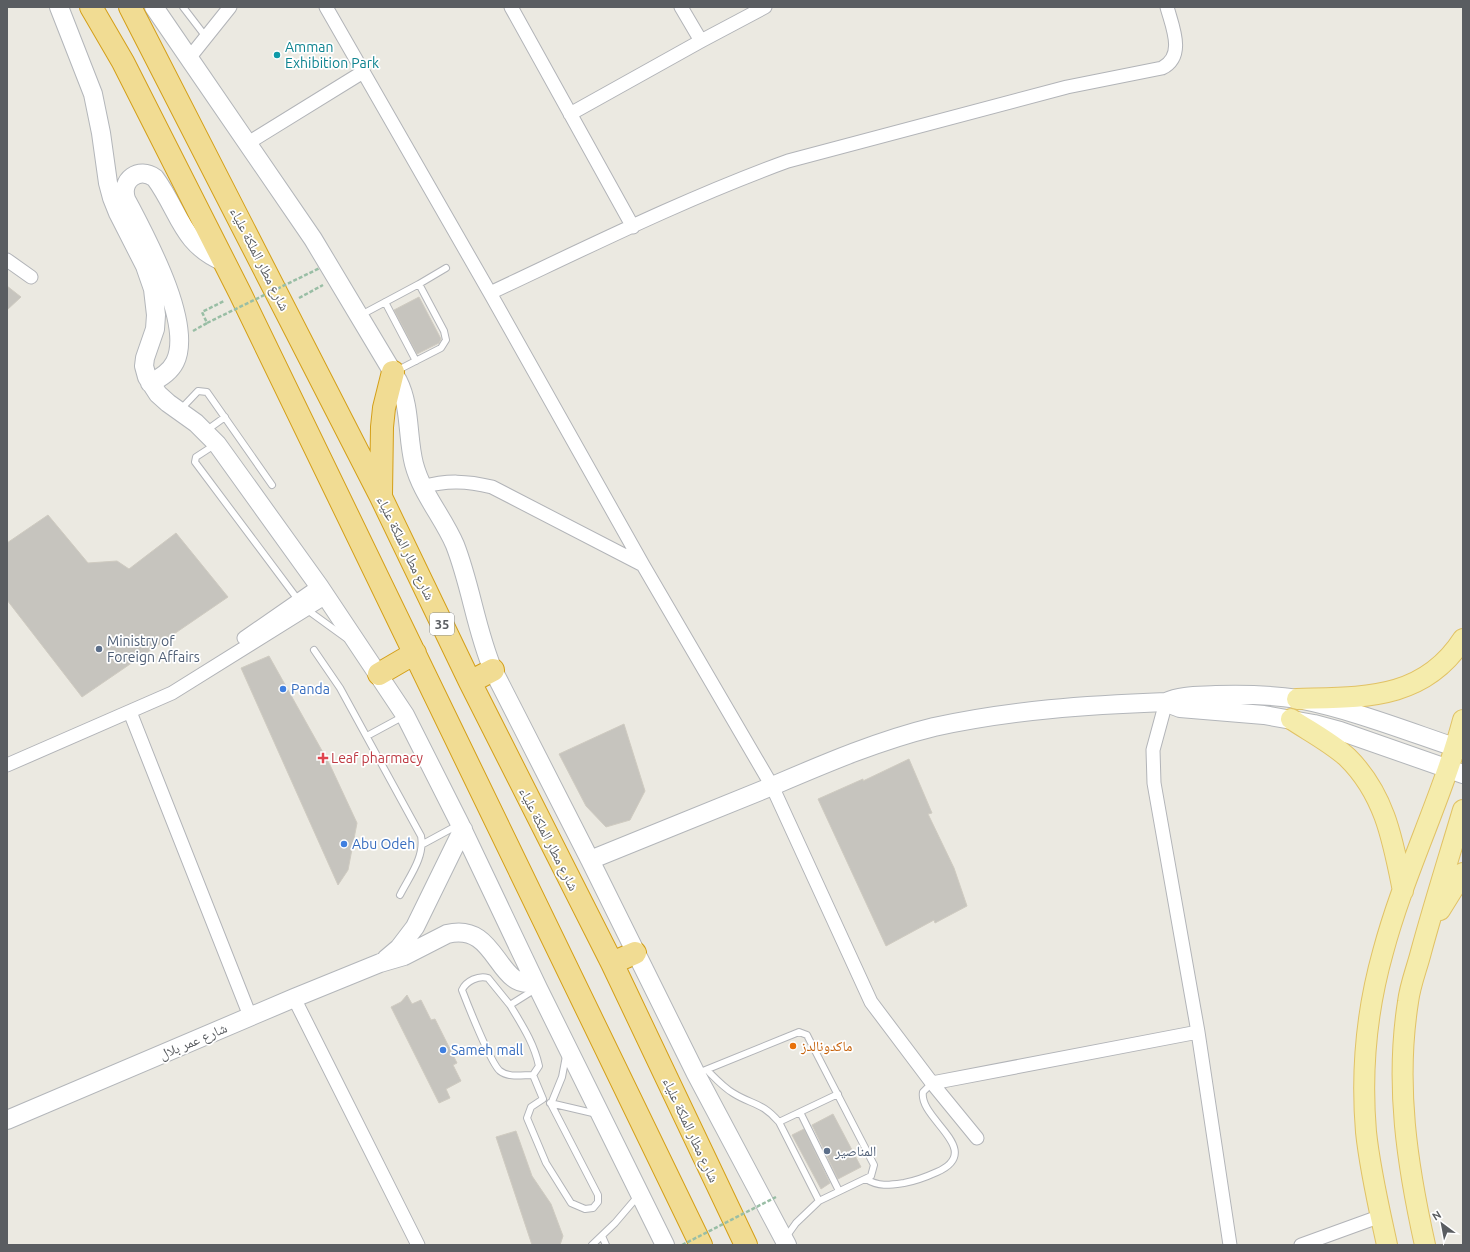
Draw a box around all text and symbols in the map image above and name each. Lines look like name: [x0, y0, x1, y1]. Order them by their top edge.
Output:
place label: Amman Exhibition Park: [285, 39, 379, 71]
marker: Amman Exhibition Park: [272, 50, 282, 60]
street label: شارع مطار الملكة علياء: [225, 205, 293, 314]
street label: شارع مطار الملكة علياء: [372, 493, 438, 604]
road number: 35: [430, 613, 454, 635]
place label: Ministry of Foreign Affairs: [107, 633, 200, 665]
marker: Ministry of Foreign Affairs: [94, 644, 104, 654]
place label: Panda: [291, 681, 330, 697]
marker: Panda: [278, 684, 288, 694]
place label: Leaf pharmacy: [331, 750, 423, 766]
marker: Leaf pharmacy: [318, 753, 328, 763]
street label: شارع مطار الملكة علياء: [514, 785, 582, 894]
place label: Abu Odeh: [352, 836, 415, 852]
marker: Abu Odeh: [339, 839, 349, 849]
street label: شارع عمر بلال: [157, 1020, 230, 1064]
place label: ماكدونالدز: [800, 1038, 852, 1055]
marker: ماكدونالدز: [788, 1041, 798, 1051]
place label: Sameh mall: [451, 1042, 524, 1058]
marker: Sameh mall: [438, 1045, 448, 1055]
street label: شارع مطار الملكة علياء: [658, 1075, 722, 1186]
place label: المناصير: [834, 1143, 876, 1160]
marker: المناصير: [822, 1146, 832, 1156]
north arrow: [1422, 1204, 1462, 1244]
text: N: [1430, 1208, 1443, 1223]

